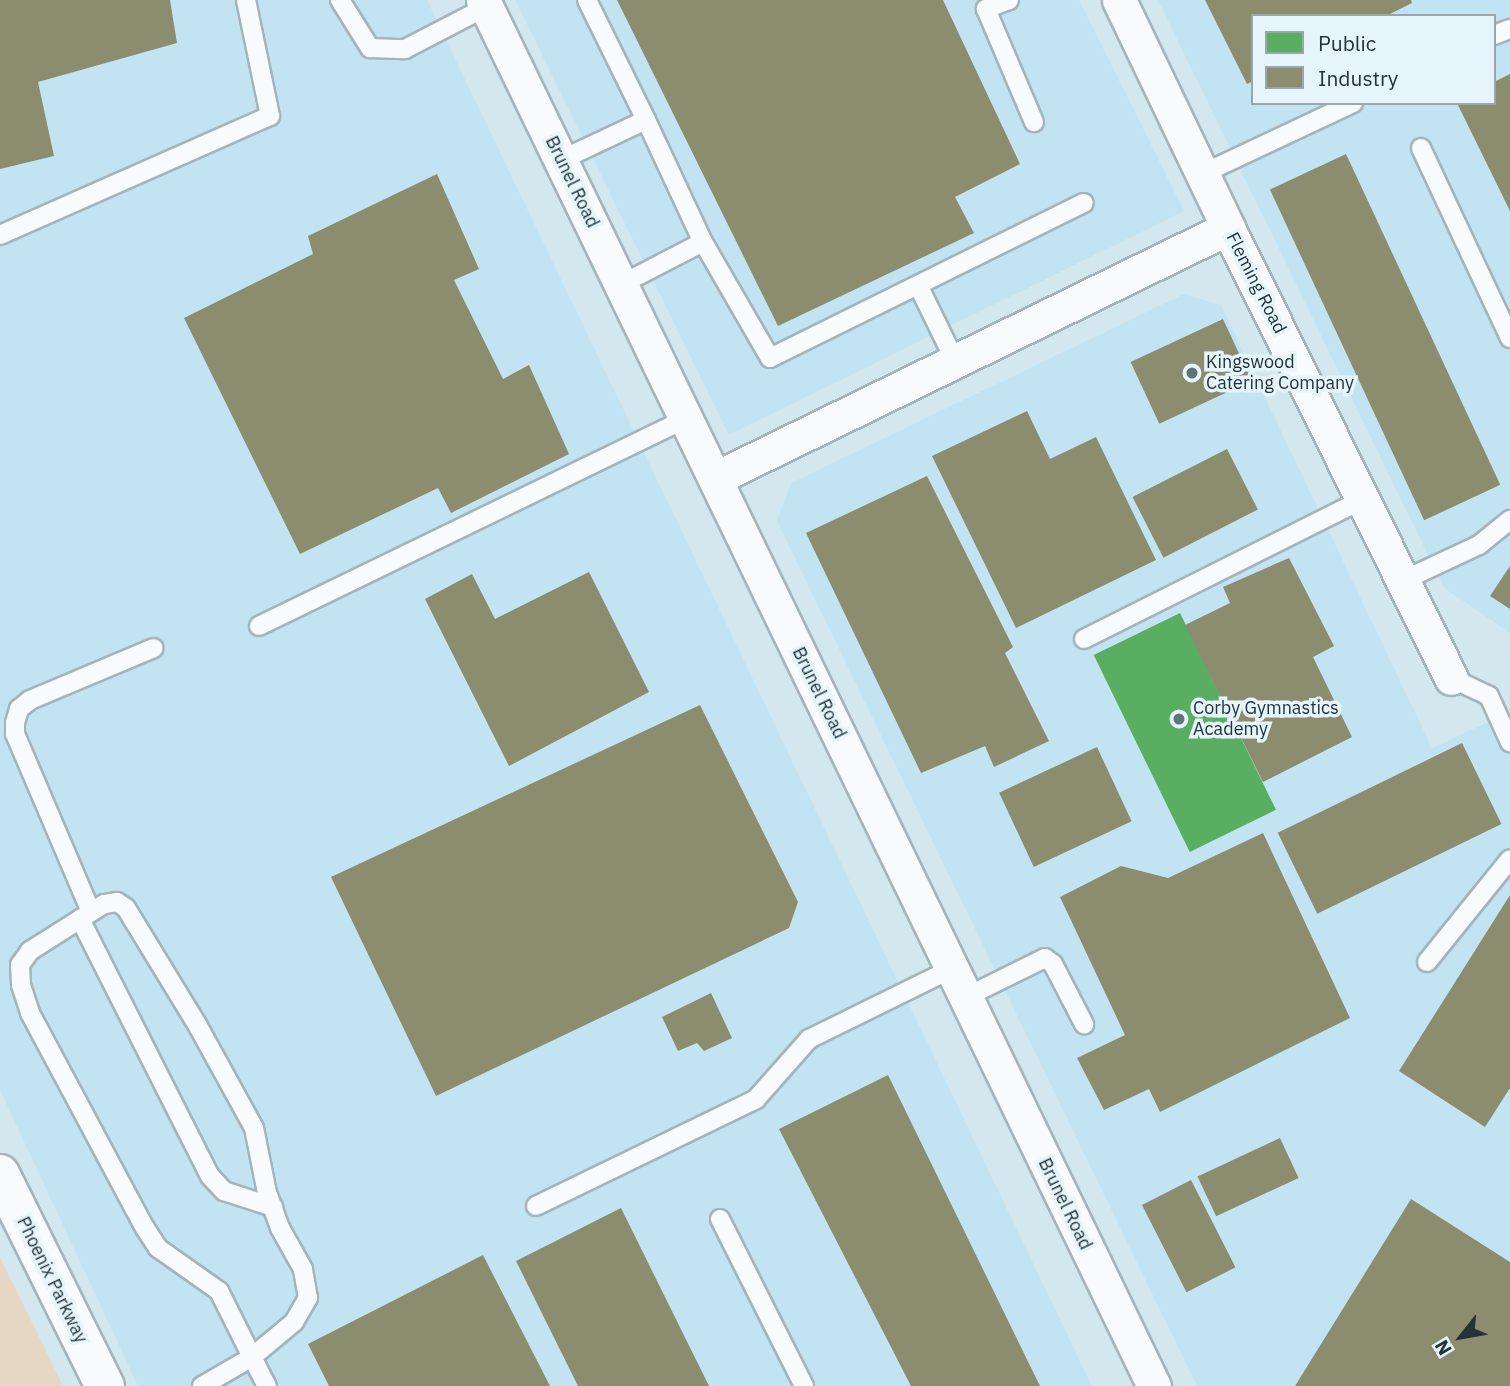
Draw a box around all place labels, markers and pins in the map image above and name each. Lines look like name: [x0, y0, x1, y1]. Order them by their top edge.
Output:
place label: Kingswood Catering Company: [1206, 352, 1354, 394]
marker: Kingswood Catering Company: [1184, 365, 1200, 381]
place label: Corby Gymnastics Academy: [1193, 698, 1339, 740]
marker: Corby Gymnastics Academy: [1171, 711, 1187, 727]

